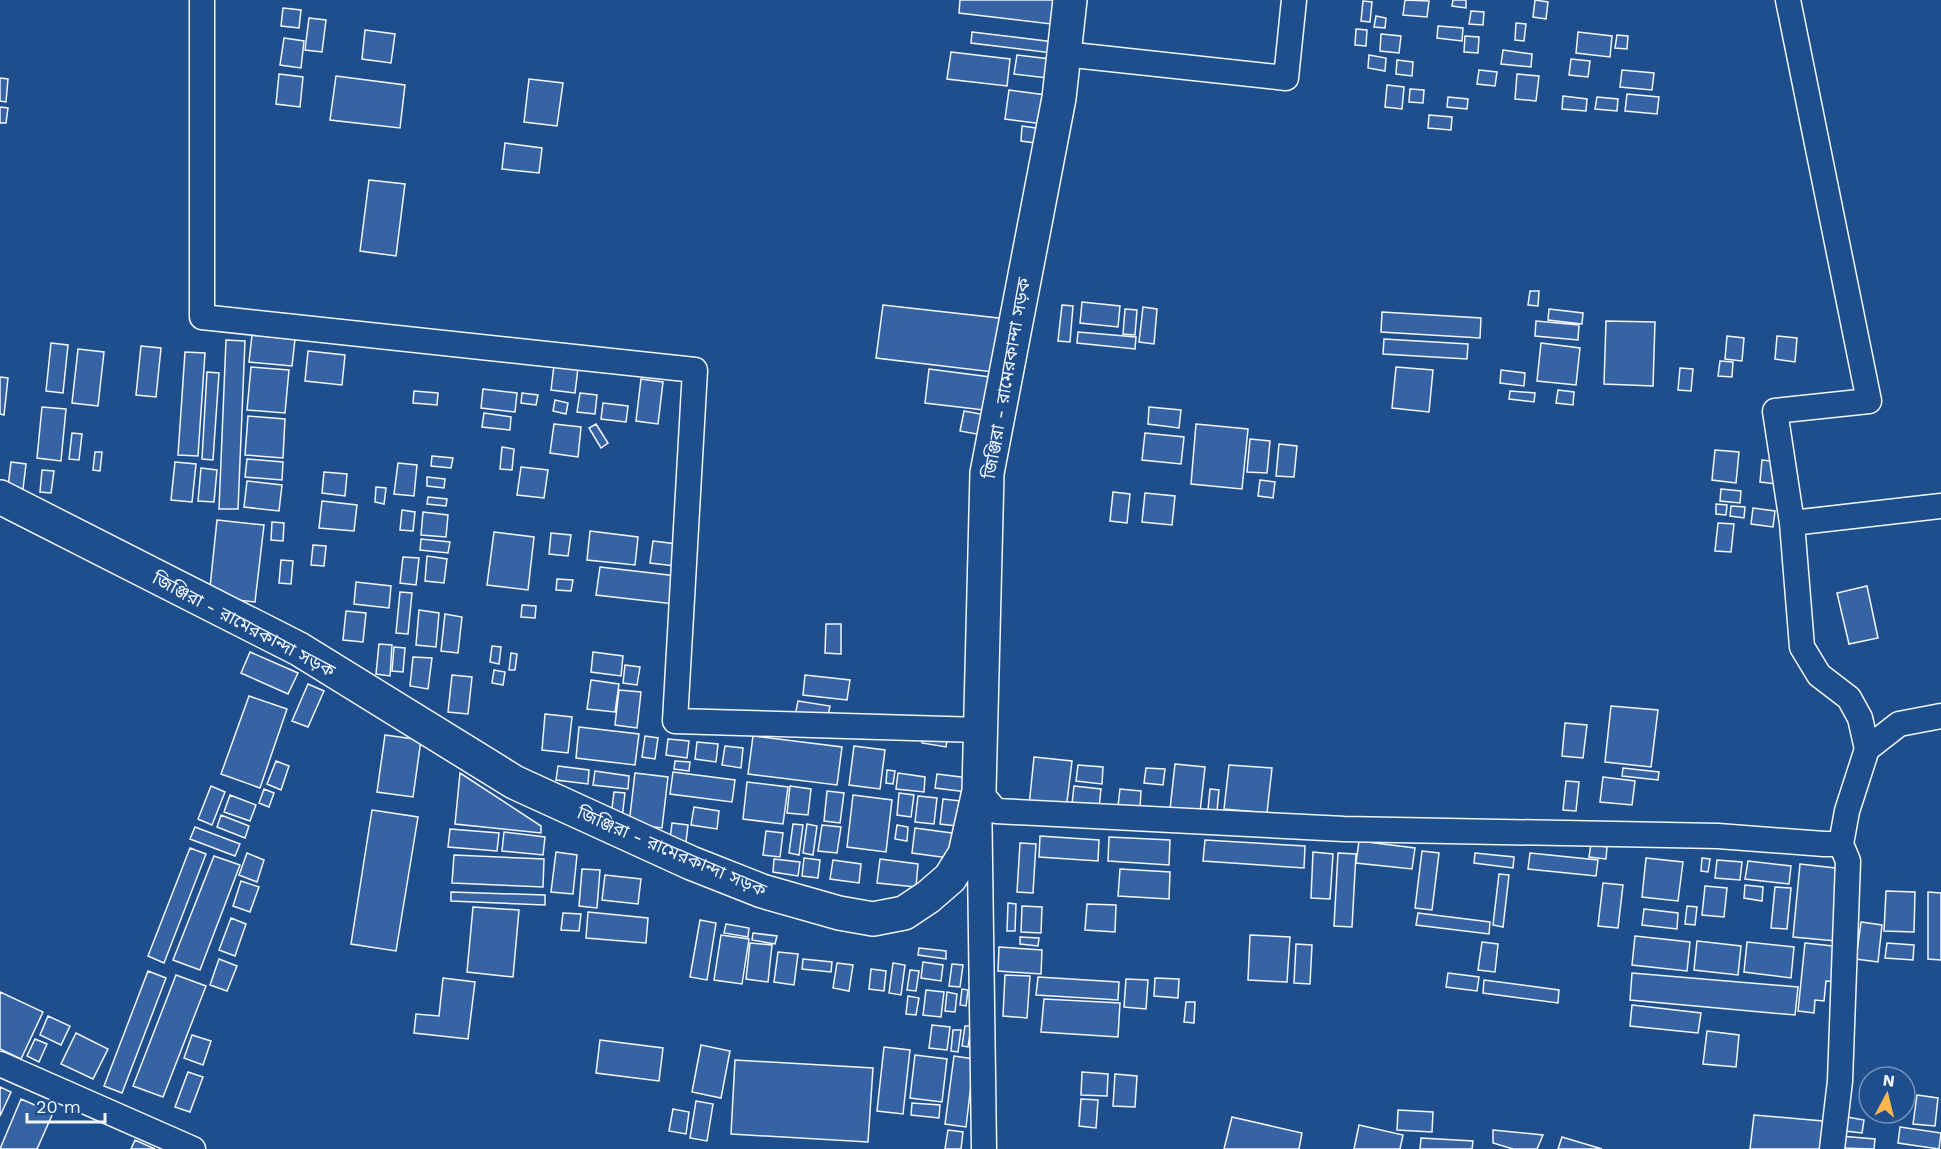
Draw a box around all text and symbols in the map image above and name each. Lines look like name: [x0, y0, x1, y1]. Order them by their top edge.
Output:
street label: জিঞ্জিরা - রামেরকান্দা সড়ক: [978, 275, 1034, 481]
street label: জিঞ্জিরা - রামেরকান্দা সড়ক: [148, 566, 339, 681]
street label: জিঞ্জিরা - রামেরকান্দা সড়ক: [573, 801, 770, 901]
north arrow: [1857, 1065, 1917, 1125]
text: N: [1882, 1070, 1896, 1091]
scale bar: [27, 1086, 105, 1124]
text: 20 m: [36, 1096, 81, 1117]

